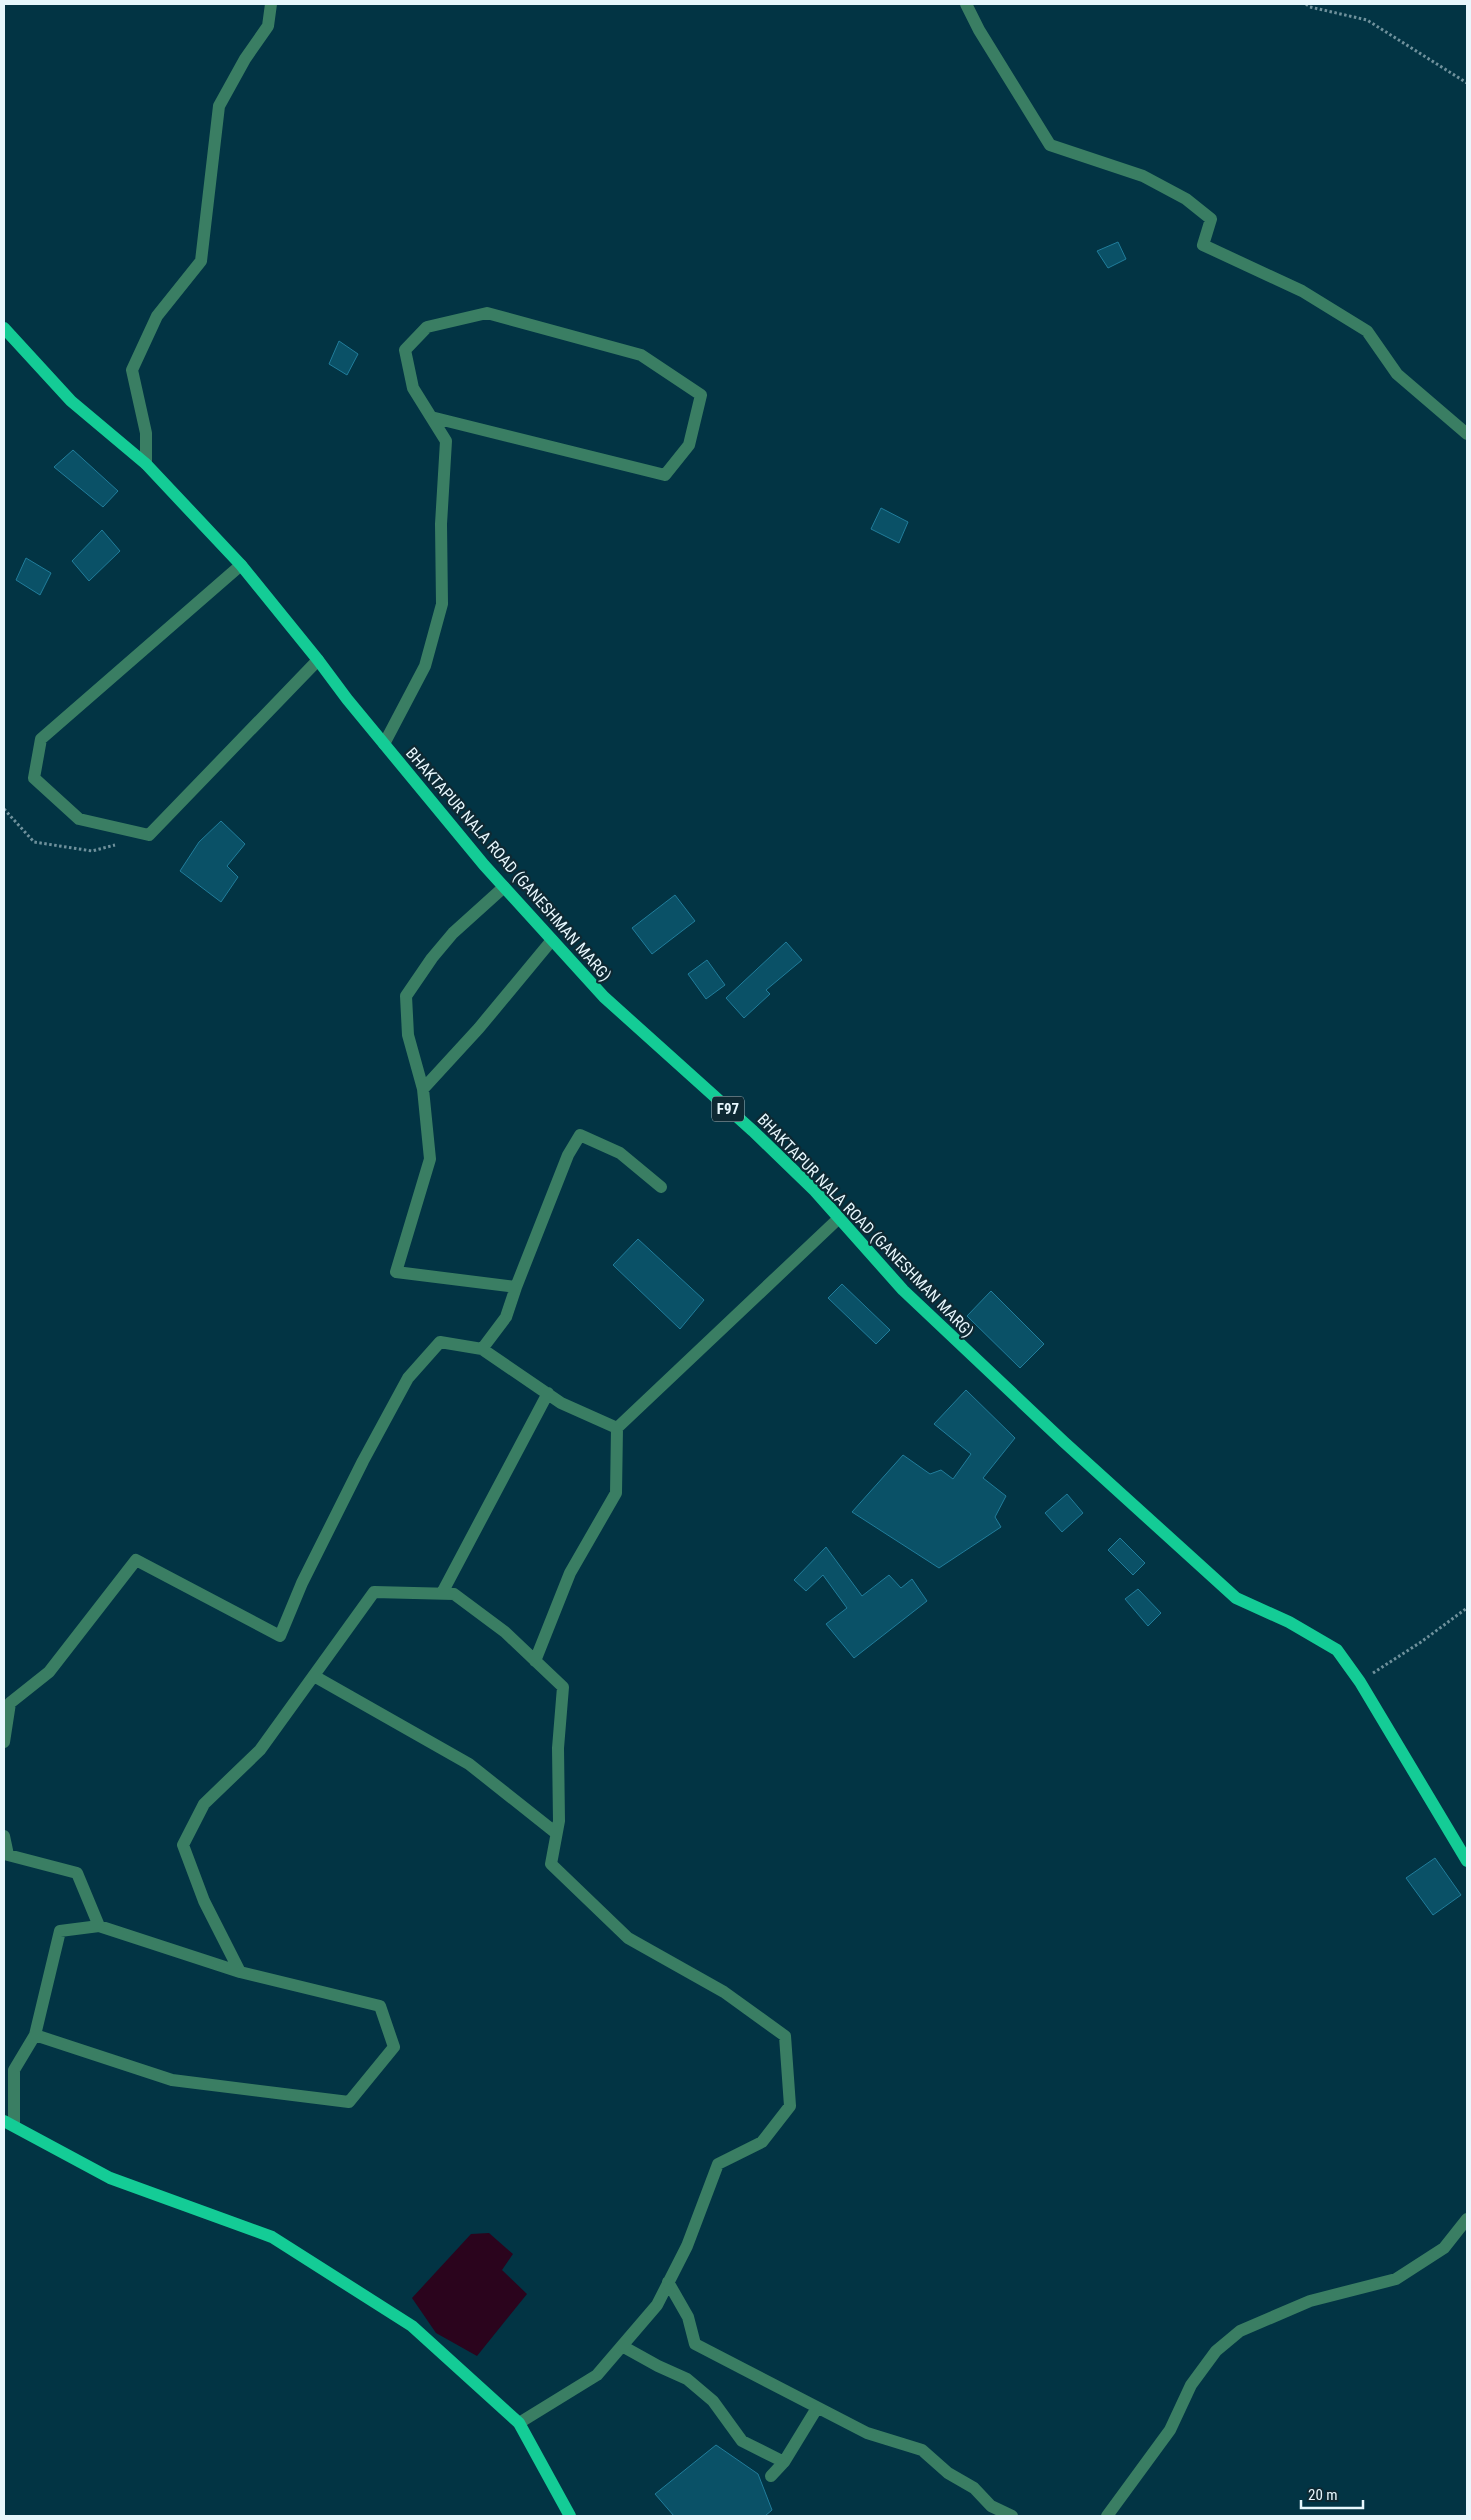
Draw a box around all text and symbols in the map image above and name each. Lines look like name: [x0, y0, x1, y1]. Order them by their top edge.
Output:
street label: BHAKTAPUR NALA ROAD (GANESHMAN MARG): [402, 744, 615, 985]
road number: F97: [712, 1096, 744, 1122]
street label: BHAKTAPUR NALA ROAD (GANESHMAN MARG): [754, 1110, 978, 1341]
scale bar: [1301, 2478, 1364, 2510]
text: 20 m: [1308, 2486, 1338, 2504]

